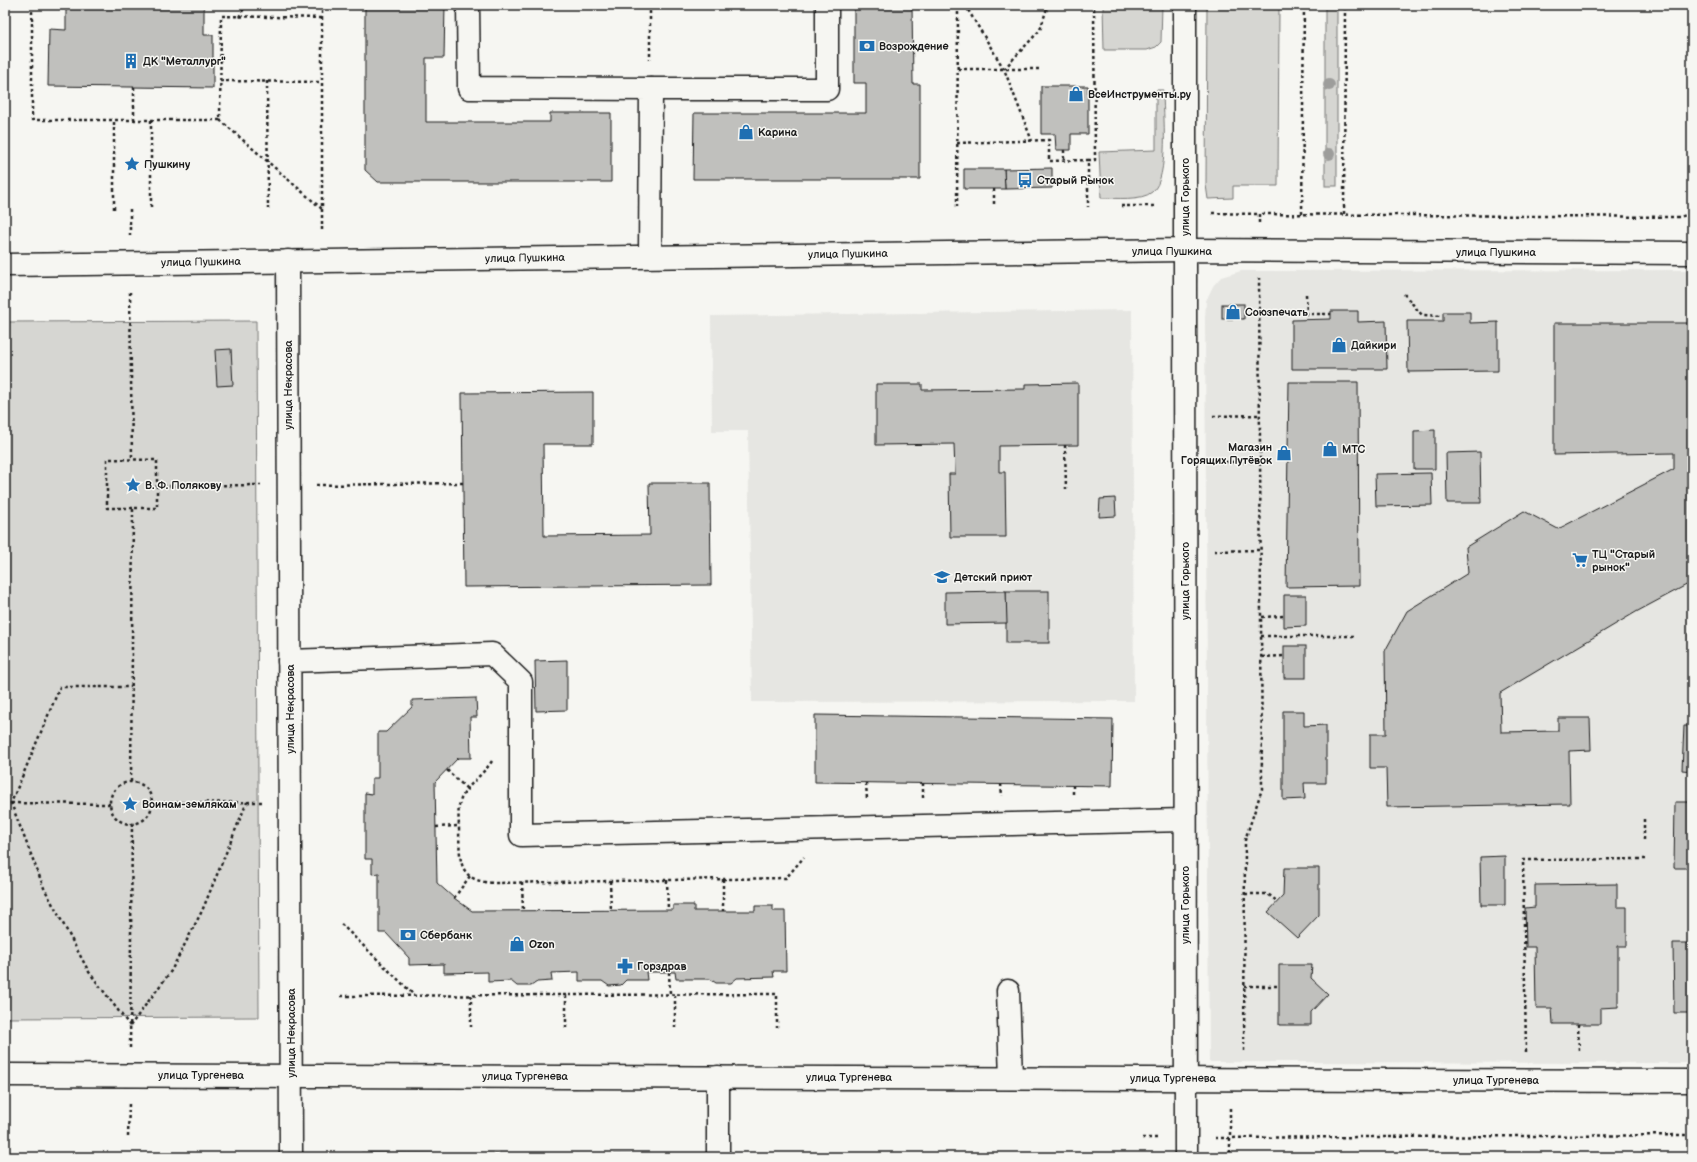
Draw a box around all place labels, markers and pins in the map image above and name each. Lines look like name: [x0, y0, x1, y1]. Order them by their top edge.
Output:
bank icon: Возрождение: [858, 37, 876, 55]
place label: Возрождение: [879, 40, 949, 53]
building icon: ДК "Металлург": [122, 52, 140, 70]
place label: ДК "Металлург": [143, 55, 226, 68]
shop icon: ВсеИнструменты.ру: [1067, 85, 1085, 103]
place label: ВсеИнструменты.ру: [1088, 88, 1192, 101]
shop icon: Карина: [737, 123, 755, 141]
place label: Карина: [758, 126, 798, 139]
place icon: Пушкину: [123, 155, 141, 173]
place label: Пушкину: [144, 158, 191, 171]
bus stop icon: Старый Рынок: [1016, 171, 1034, 189]
place label: Старый Рынок: [1037, 174, 1114, 187]
shop icon: Союзпечать: [1224, 303, 1242, 321]
place label: Союзпечать: [1245, 306, 1308, 319]
shop icon: Дайкири: [1330, 336, 1348, 354]
place label: Дайкири: [1351, 339, 1396, 352]
shop icon: МТС: [1321, 440, 1339, 458]
place label: Магазин Горящих Путёвок: [1181, 441, 1272, 467]
place label: МТС: [1342, 443, 1365, 456]
shop icon: Магазин Горящих Путёвок: [1275, 444, 1293, 462]
place icon: В. Ф. Полякову: [124, 476, 142, 494]
place label: В. Ф. Полякову: [145, 479, 222, 492]
place label: ТЦ "Старый рынок": [1592, 548, 1655, 574]
supermarket icon: ТЦ "Старый рынок": [1571, 551, 1589, 569]
school or university icon: Детский приют: [933, 568, 951, 586]
place label: Детский приют: [954, 571, 1033, 584]
place icon: Воинам-землякам: [121, 795, 139, 813]
place label: Воинам-землякам: [142, 798, 237, 811]
bank icon: Сбербанк: [399, 926, 417, 944]
place label: Сбербанк: [420, 929, 472, 942]
shop icon: Ozon: [508, 935, 526, 953]
place label: Ozon: [529, 938, 555, 951]
pharmacy icon: Горздрав: [616, 957, 634, 975]
place label: Горздрав: [637, 960, 686, 973]

